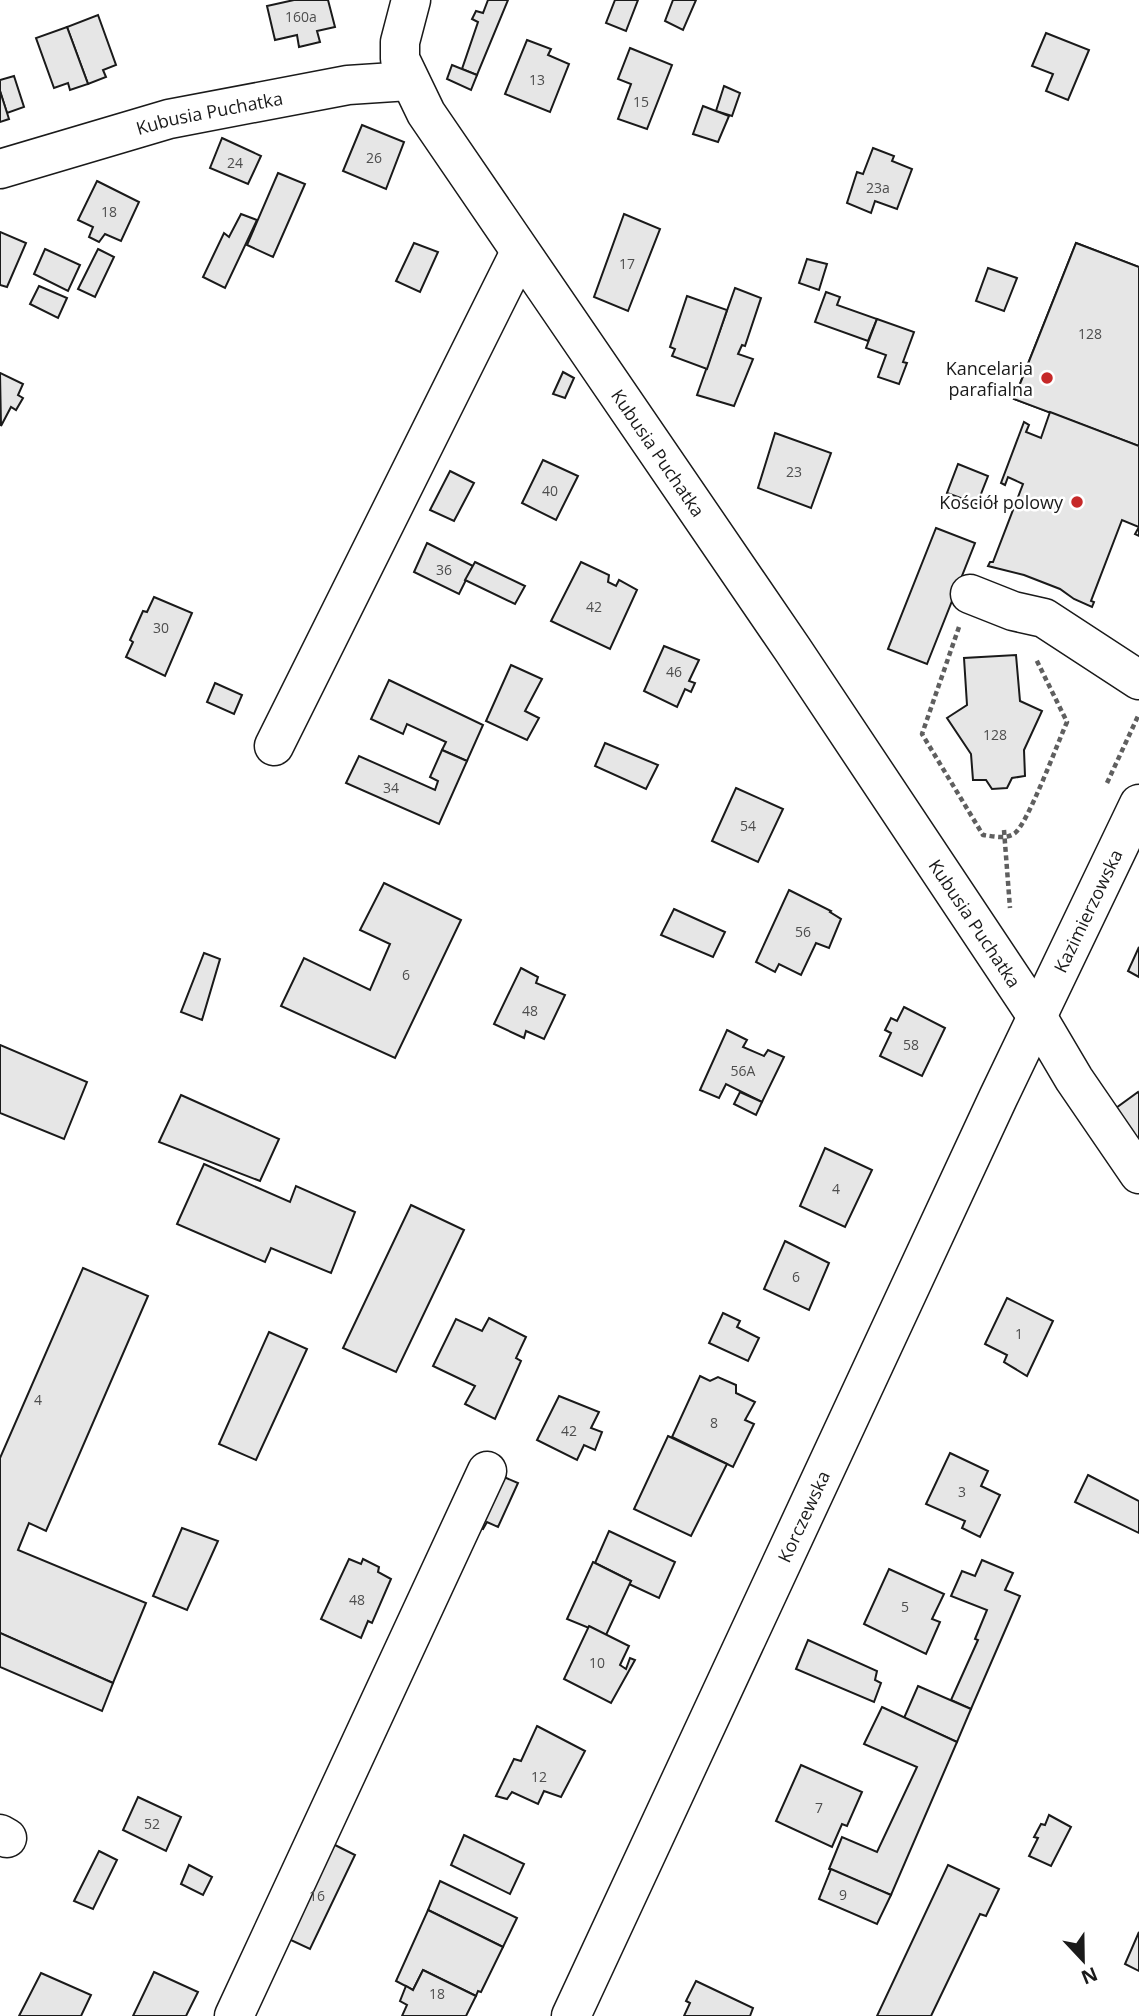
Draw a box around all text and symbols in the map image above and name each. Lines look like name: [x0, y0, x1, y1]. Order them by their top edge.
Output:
house number: 160a: [285, 7, 317, 26]
house number: 13: [529, 70, 545, 89]
street label: Kubusia Puchatka: [133, 86, 285, 140]
house number: 15: [633, 92, 649, 111]
house number: 26: [366, 148, 382, 167]
house number: 24: [227, 153, 243, 172]
house number: 23a: [866, 178, 890, 197]
house number: 18: [101, 202, 117, 221]
house number: 17: [619, 254, 635, 273]
house number: 128: [1078, 324, 1102, 343]
place label: Kancelaria parafialna: [946, 356, 1033, 401]
marker: Kancelaria parafialna: [1039, 370, 1055, 386]
street label: Kubusia Puchatka: [606, 384, 710, 521]
house number: 23: [786, 462, 802, 481]
house number: 40: [542, 481, 558, 500]
place label: Kościół polowy: [939, 490, 1064, 514]
marker: Kościół polowy: [1069, 494, 1085, 510]
house number: 36: [436, 560, 452, 579]
house number: 42: [586, 597, 602, 616]
house number: 30: [153, 618, 169, 637]
house number: 46: [666, 662, 682, 681]
house number: 128: [983, 725, 1007, 744]
house number: 34: [383, 778, 399, 797]
house number: 54: [740, 816, 756, 835]
street label: Kazimierzowska: [1048, 845, 1128, 976]
street label: Kubusia Puchatka: [923, 854, 1026, 992]
house number: 56: [795, 922, 811, 941]
house number: 6: [402, 965, 410, 984]
house number: 48: [522, 1001, 538, 1020]
house number: 58: [903, 1035, 919, 1054]
house number: 56A: [731, 1061, 756, 1080]
house number: 4: [832, 1179, 840, 1198]
house number: 6: [792, 1267, 800, 1286]
house number: 1: [1015, 1324, 1023, 1343]
house number: 4: [34, 1390, 42, 1409]
house number: 8: [710, 1413, 718, 1432]
house number: 42: [561, 1421, 577, 1440]
street label: Korczewska: [772, 1467, 835, 1566]
house number: 3: [958, 1482, 966, 1501]
house number: 48: [349, 1590, 365, 1609]
house number: 5: [901, 1597, 909, 1616]
house number: 10: [589, 1653, 605, 1672]
house number: 12: [531, 1767, 547, 1786]
house number: 7: [815, 1798, 823, 1817]
house number: 52: [144, 1814, 160, 1833]
house number: 9: [839, 1885, 847, 1904]
house number: 16: [309, 1886, 325, 1905]
north arrow: [1048, 1925, 1118, 1995]
text: N: [1077, 1961, 1101, 1991]
house number: 18: [429, 1984, 445, 2003]

